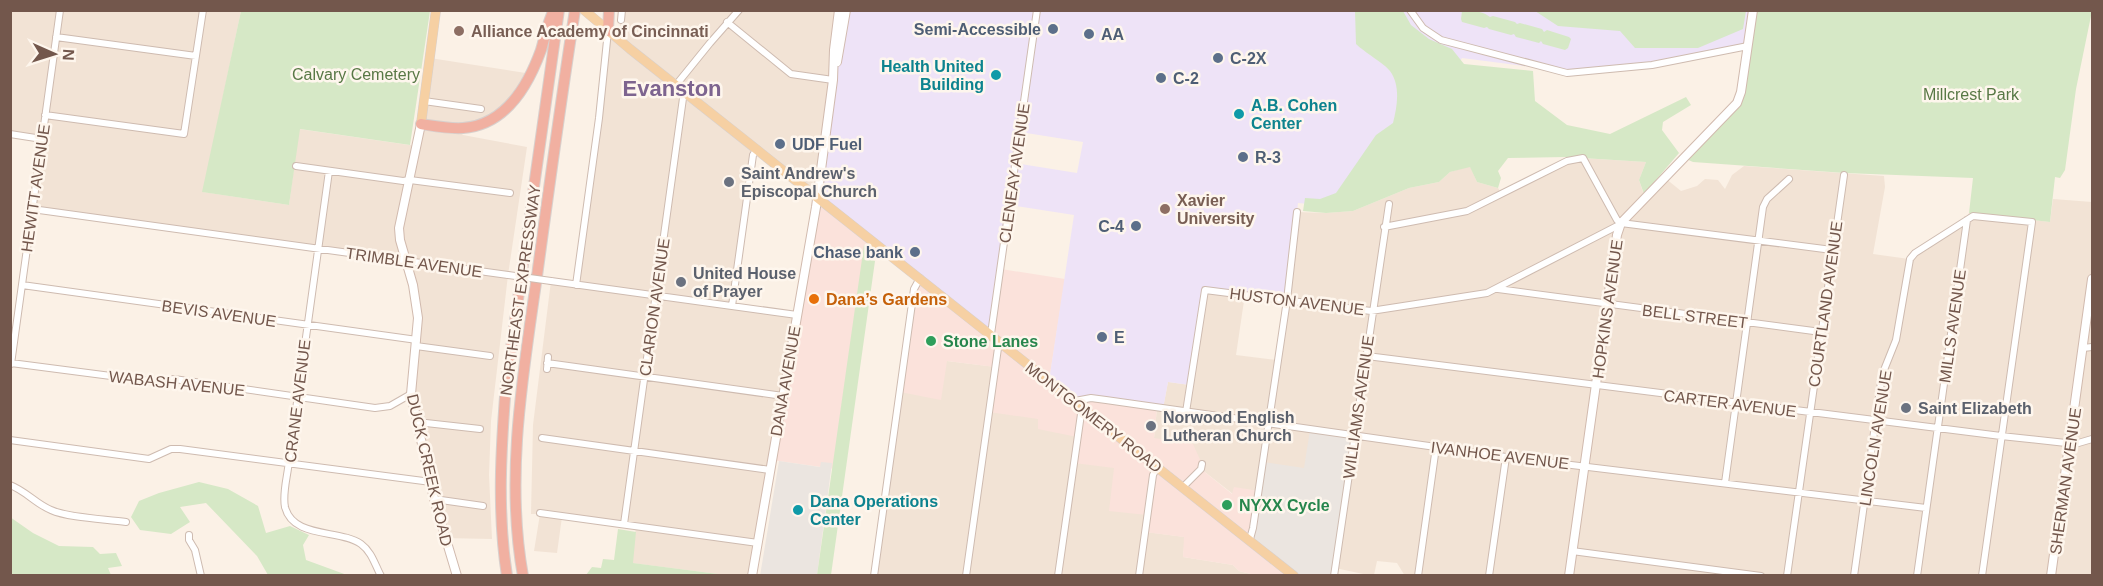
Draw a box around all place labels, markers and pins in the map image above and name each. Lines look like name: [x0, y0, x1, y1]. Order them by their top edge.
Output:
place label: Semi-Accessible: [914, 21, 1041, 38]
marker: Semi-Accessible: [1046, 22, 1060, 36]
place label: Alliance Academy of Cincinnati: [471, 23, 709, 40]
marker: Alliance Academy of Cincinnati: [452, 24, 466, 38]
place label: AA: [1101, 26, 1125, 43]
marker: AA: [1082, 27, 1096, 41]
place label: C-2X: [1230, 50, 1267, 67]
marker: C-2X: [1211, 51, 1225, 65]
place label: Health United Building: [881, 58, 984, 93]
marker: Health United Building: [989, 68, 1003, 82]
place label: C-2: [1173, 70, 1199, 87]
marker: C-2: [1154, 71, 1168, 85]
place label: A.B. Cohen Center: [1251, 97, 1337, 132]
marker: A.B. Cohen Center: [1232, 107, 1246, 121]
place label: UDF Fuel: [792, 136, 862, 153]
marker: UDF Fuel: [773, 137, 787, 151]
place label: R-3: [1255, 149, 1281, 166]
marker: R-3: [1236, 150, 1250, 164]
place label: Saint Andrew's Episcopal Church: [741, 165, 877, 200]
marker: Saint Andrew's Episcopal Church: [722, 175, 736, 189]
place label: Xavier University: [1177, 192, 1254, 227]
marker: Xavier University: [1158, 202, 1172, 216]
place label: C-4: [1098, 218, 1124, 235]
marker: C-4: [1129, 219, 1143, 233]
place label: Chase bank: [813, 244, 903, 261]
marker: Chase bank: [908, 245, 922, 259]
place label: United House of Prayer: [693, 265, 796, 300]
marker: United House of Prayer: [674, 275, 688, 289]
place label: Dana’s Gardens: [826, 291, 947, 308]
marker: Dana’s Gardens: [807, 292, 821, 306]
place label: E: [1114, 329, 1125, 346]
marker: E: [1095, 330, 1109, 344]
place label: Stone Lanes: [943, 333, 1038, 350]
marker: Stone Lanes: [924, 334, 938, 348]
place label: Saint Elizabeth: [1918, 400, 2032, 417]
marker: Saint Elizabeth: [1899, 401, 1913, 415]
place label: Norwood English Lutheran Church: [1163, 409, 1295, 444]
marker: Norwood English Lutheran Church: [1144, 419, 1158, 433]
place label: Dana Operations Center: [810, 493, 938, 528]
place label: NYXX Cycle: [1239, 497, 1330, 514]
marker: NYXX Cycle: [1220, 498, 1234, 512]
marker: Dana Operations Center: [791, 503, 805, 517]

